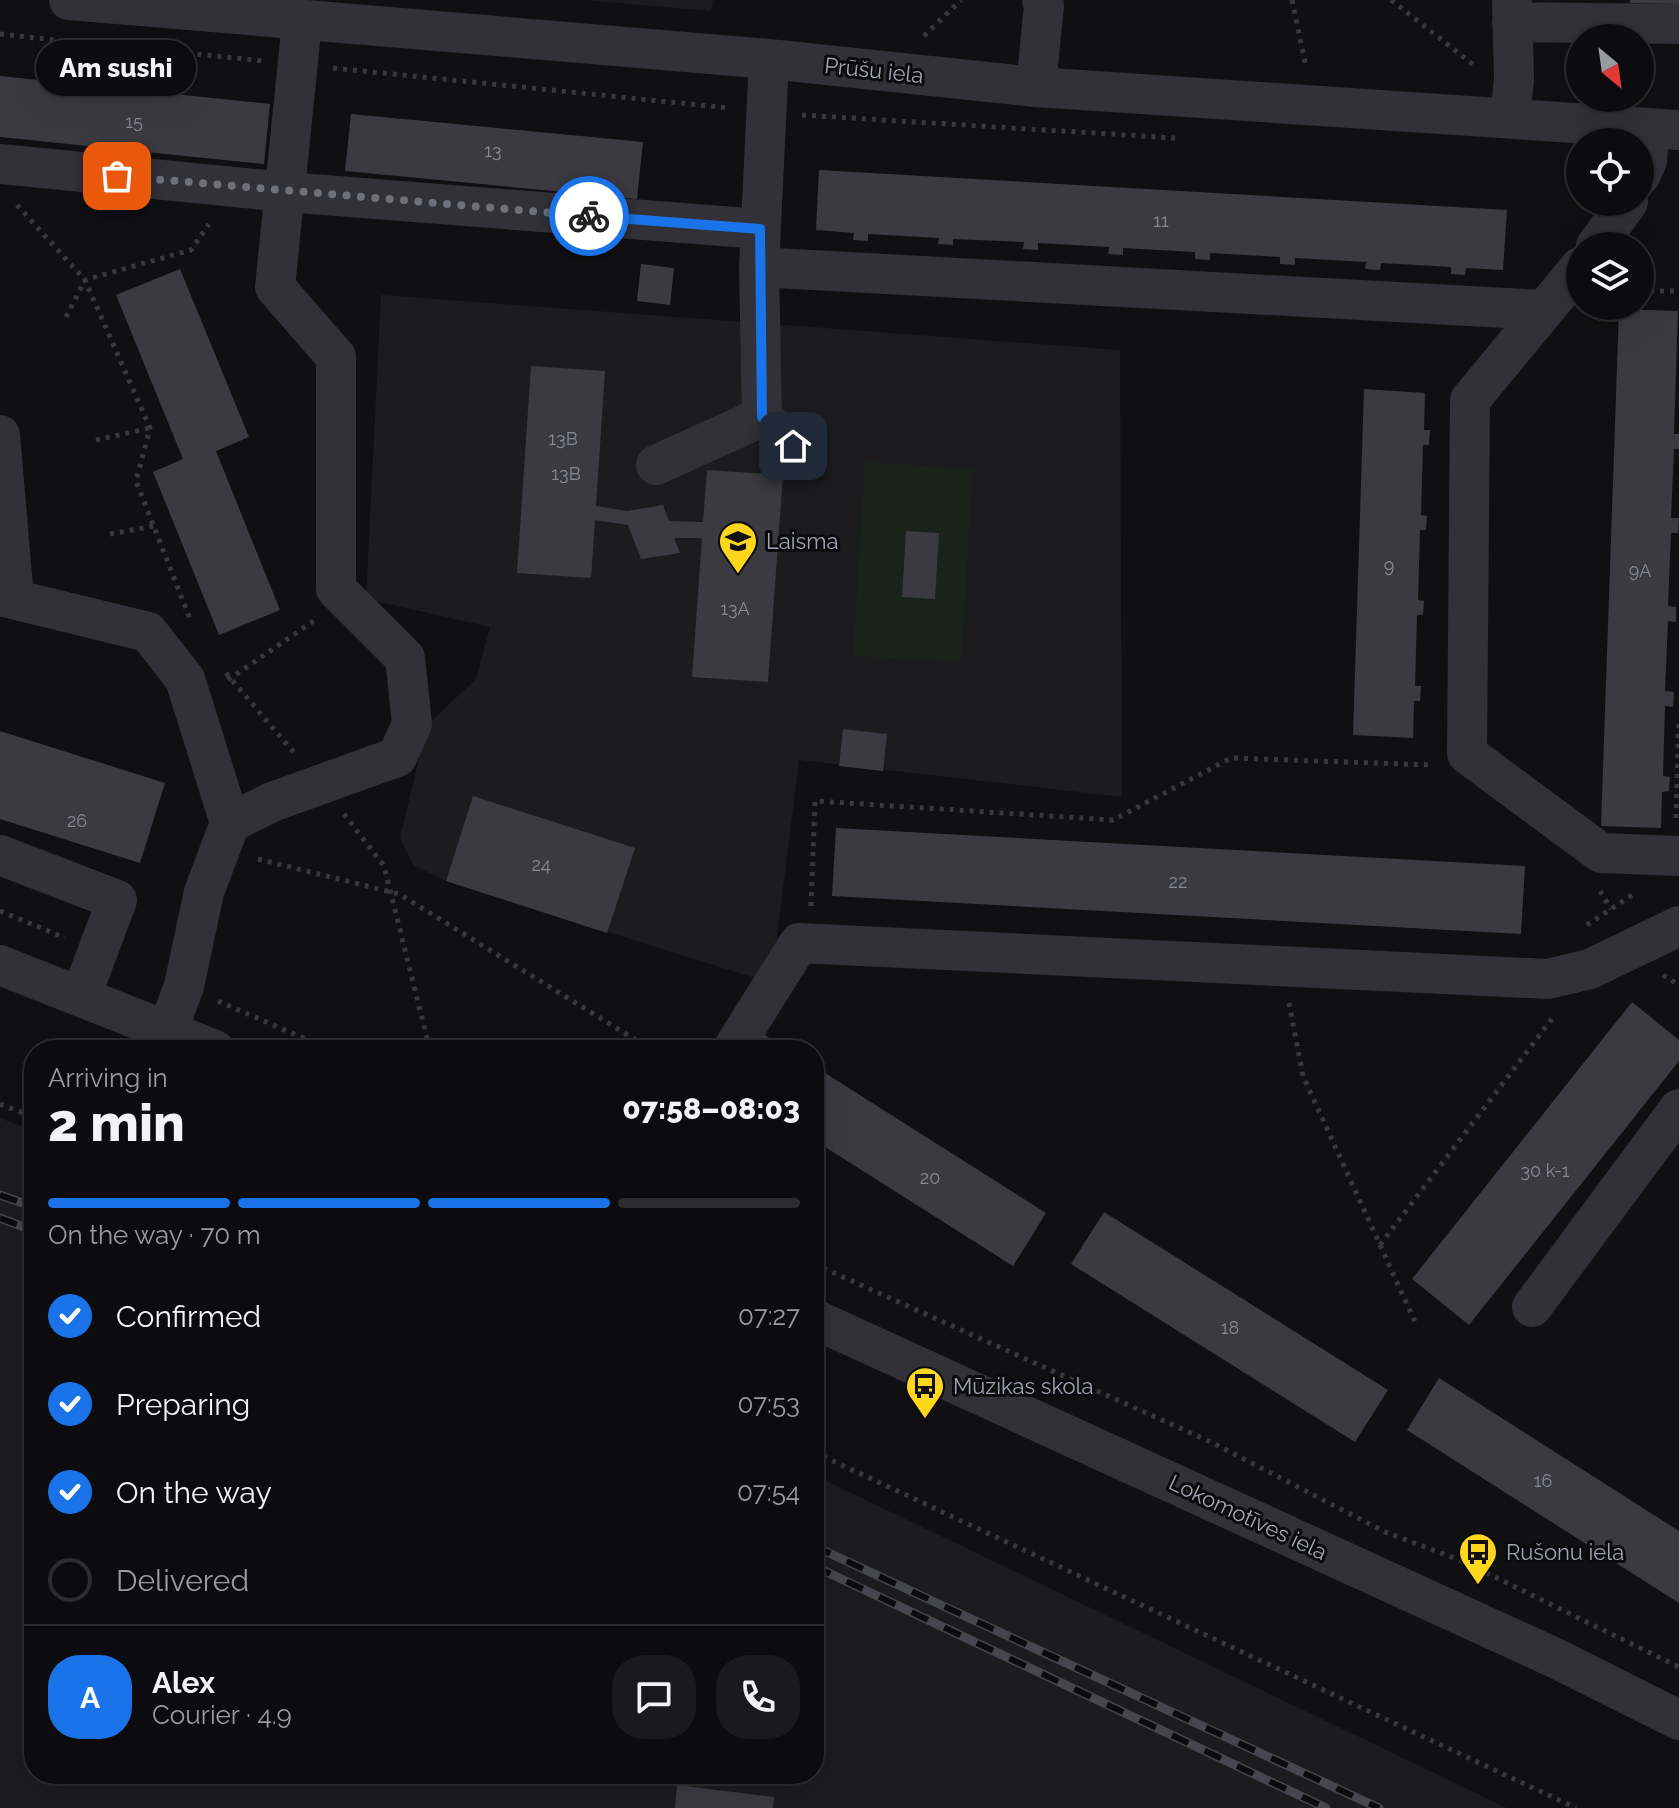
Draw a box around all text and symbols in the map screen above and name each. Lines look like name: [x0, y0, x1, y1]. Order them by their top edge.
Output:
north arrow: [1566, 24, 1654, 112]
map controls: [1566, 24, 1654, 320]
callout: Am sushi: [37, 40, 197, 96]
street label: Prūšu iela: [823, 52, 925, 88]
text: Am sushi: [60, 53, 172, 83]
house number: 15: [125, 111, 143, 132]
button: locate: [1566, 128, 1654, 216]
house number: 13: [484, 140, 502, 161]
pin: [83, 142, 151, 210]
icon: bag: [95, 154, 139, 198]
courier: [549, 176, 629, 256]
icon: bike: [567, 194, 611, 238]
house number: 11: [1153, 210, 1169, 231]
button: layers: [1566, 232, 1654, 320]
pin: [759, 412, 827, 480]
icon: home: [771, 424, 815, 468]
house number: 13B: [548, 428, 578, 449]
house number: 13B: [551, 463, 581, 484]
school or university icon: Laisma: [717, 520, 759, 575]
place label: Laisma: [766, 528, 838, 554]
house number: 9: [1384, 555, 1394, 576]
house number: 9A: [1629, 560, 1651, 581]
house number: 13A: [720, 598, 750, 619]
house number: 26: [67, 810, 87, 831]
house number: 24: [531, 854, 551, 875]
house number: 22: [1169, 871, 1187, 892]
text: Arriving in: [48, 1063, 168, 1093]
text: 07:58–08:03: [622, 1091, 800, 1126]
text: 2 min: [48, 1092, 185, 1153]
house number: 30 k-1: [1520, 1160, 1570, 1181]
house number: 20: [920, 1167, 940, 1188]
text: On the way · 70 m: [48, 1220, 261, 1250]
icon: check: [48, 1294, 92, 1338]
text: Confirmed: [116, 1299, 261, 1334]
text: 07:27: [738, 1301, 800, 1331]
house number: 18: [1221, 1317, 1239, 1338]
bus stop icon: Mūzikas skola: [904, 1365, 946, 1420]
place label: Mūzikas skola: [953, 1373, 1094, 1399]
icon: check: [48, 1382, 92, 1426]
text: Preparing: [116, 1387, 250, 1422]
text: 07:53: [737, 1389, 800, 1419]
street label: Lokomotīves iela: [1165, 1469, 1331, 1565]
icon: check: [48, 1470, 92, 1514]
house number: 16: [1534, 1470, 1552, 1491]
text: On the way: [116, 1475, 272, 1510]
text: 07:54: [737, 1477, 800, 1507]
bus stop icon: Rušonu iela: [1457, 1531, 1499, 1586]
place label: Rušonu iela: [1506, 1539, 1624, 1565]
text: Delivered: [116, 1563, 249, 1598]
button: chat: [612, 1655, 696, 1739]
button: phone: [716, 1655, 800, 1739]
text: Alex: [152, 1665, 215, 1700]
text: A: [80, 1680, 100, 1715]
text: Courier · 4.9: [152, 1700, 292, 1730]

